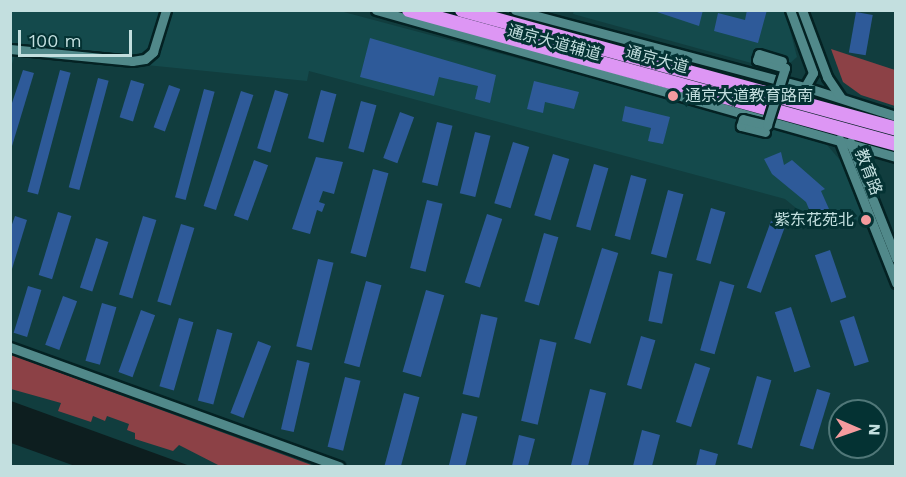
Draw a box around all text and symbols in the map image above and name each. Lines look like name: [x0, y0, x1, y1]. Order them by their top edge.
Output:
scale bar: [21, 18, 135, 56]
street label: 通京大道辅道: [505, 21, 603, 65]
text: 100 m: [29, 30, 82, 51]
street label: 通京大道: [624, 42, 690, 78]
place label: 通京大道教育路南: [685, 86, 813, 106]
marker: 通京大道教育路南: [666, 89, 680, 103]
street label: 教育路: [850, 146, 886, 198]
place label: 紫东花苑北: [774, 210, 854, 230]
marker: 紫东花苑北: [859, 213, 873, 227]
north arrow: [828, 399, 888, 459]
text: N: [865, 423, 884, 436]

